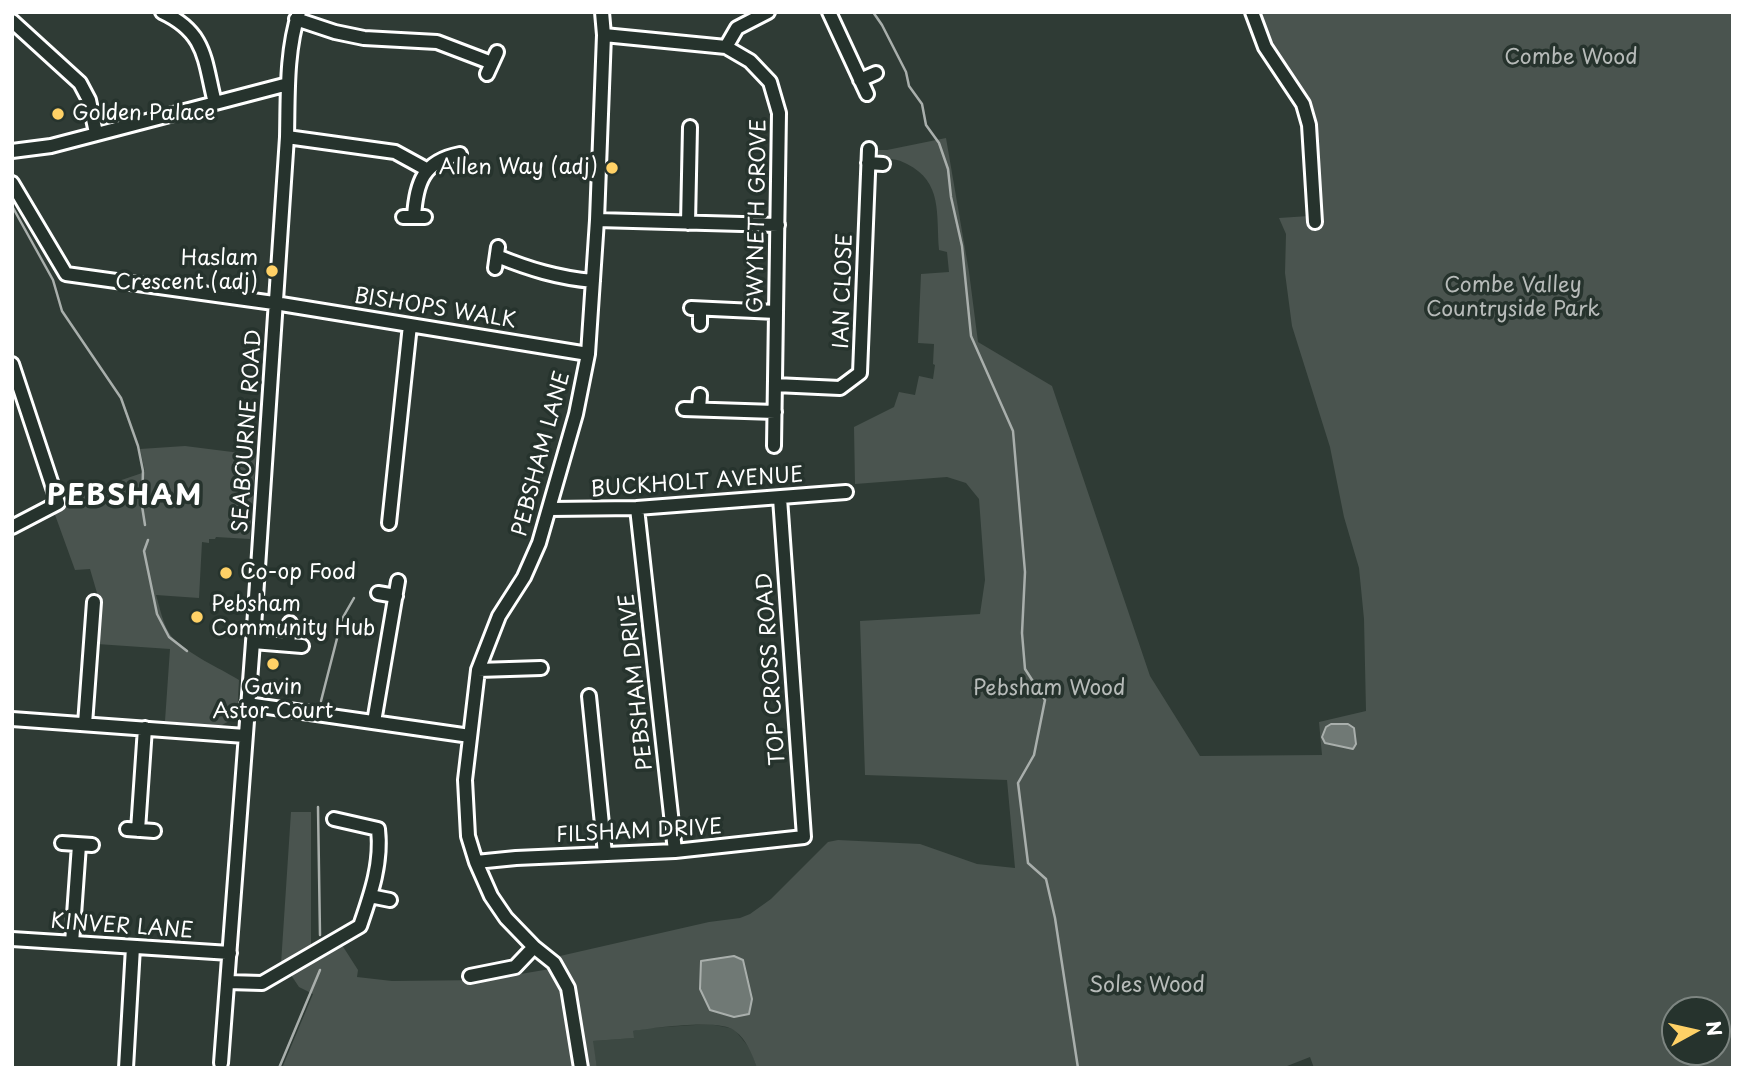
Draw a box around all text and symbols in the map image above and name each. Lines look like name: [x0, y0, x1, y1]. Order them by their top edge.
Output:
park label: Combe Wood: [1504, 45, 1638, 71]
place label: Golden Palace: [72, 101, 215, 127]
marker: Golden Palace: [50, 106, 66, 122]
street label: GWYNETH GROVE: [744, 119, 772, 313]
place label: Allen Way (adj): [439, 155, 598, 181]
marker: Allen Way (adj): [604, 160, 620, 176]
street label: IAN CLOSE: [829, 233, 859, 349]
place label: Haslam Crescent (adj): [115, 246, 258, 296]
marker: Haslam Crescent (adj): [264, 263, 280, 279]
park label: Combe Valley Countryside Park: [1426, 273, 1600, 323]
street label: BISHOPS WALK: [352, 284, 518, 334]
street label: SEABOURNE ROAD: [228, 329, 268, 533]
street label: PEBSHAM LANE: [508, 369, 576, 539]
street label: BUCKHOLT AVENUE: [590, 463, 804, 503]
district label: PEBSHAM: [47, 480, 203, 514]
place label: Co-op Food: [240, 560, 356, 586]
marker: Co-op Food: [218, 565, 234, 581]
street label: TOP CROSS ROAD: [753, 572, 791, 766]
place label: Pebsham Community Hub: [211, 592, 375, 642]
street label: PEBSHAM DRIVE: [615, 592, 659, 772]
marker: Pebsham Community Hub: [189, 609, 205, 625]
marker: Gavin Astor Court: [265, 656, 281, 672]
place label: Gavin Astor Court: [213, 675, 333, 725]
park label: Pebsham Wood: [973, 676, 1125, 702]
street label: FILSHAM DRIVE: [555, 815, 723, 849]
street label: KINVER LANE: [50, 909, 194, 945]
park label: Soles Wood: [1089, 973, 1205, 999]
north arrow: [1661, 996, 1731, 1066]
text: N: [1700, 1019, 1730, 1038]

